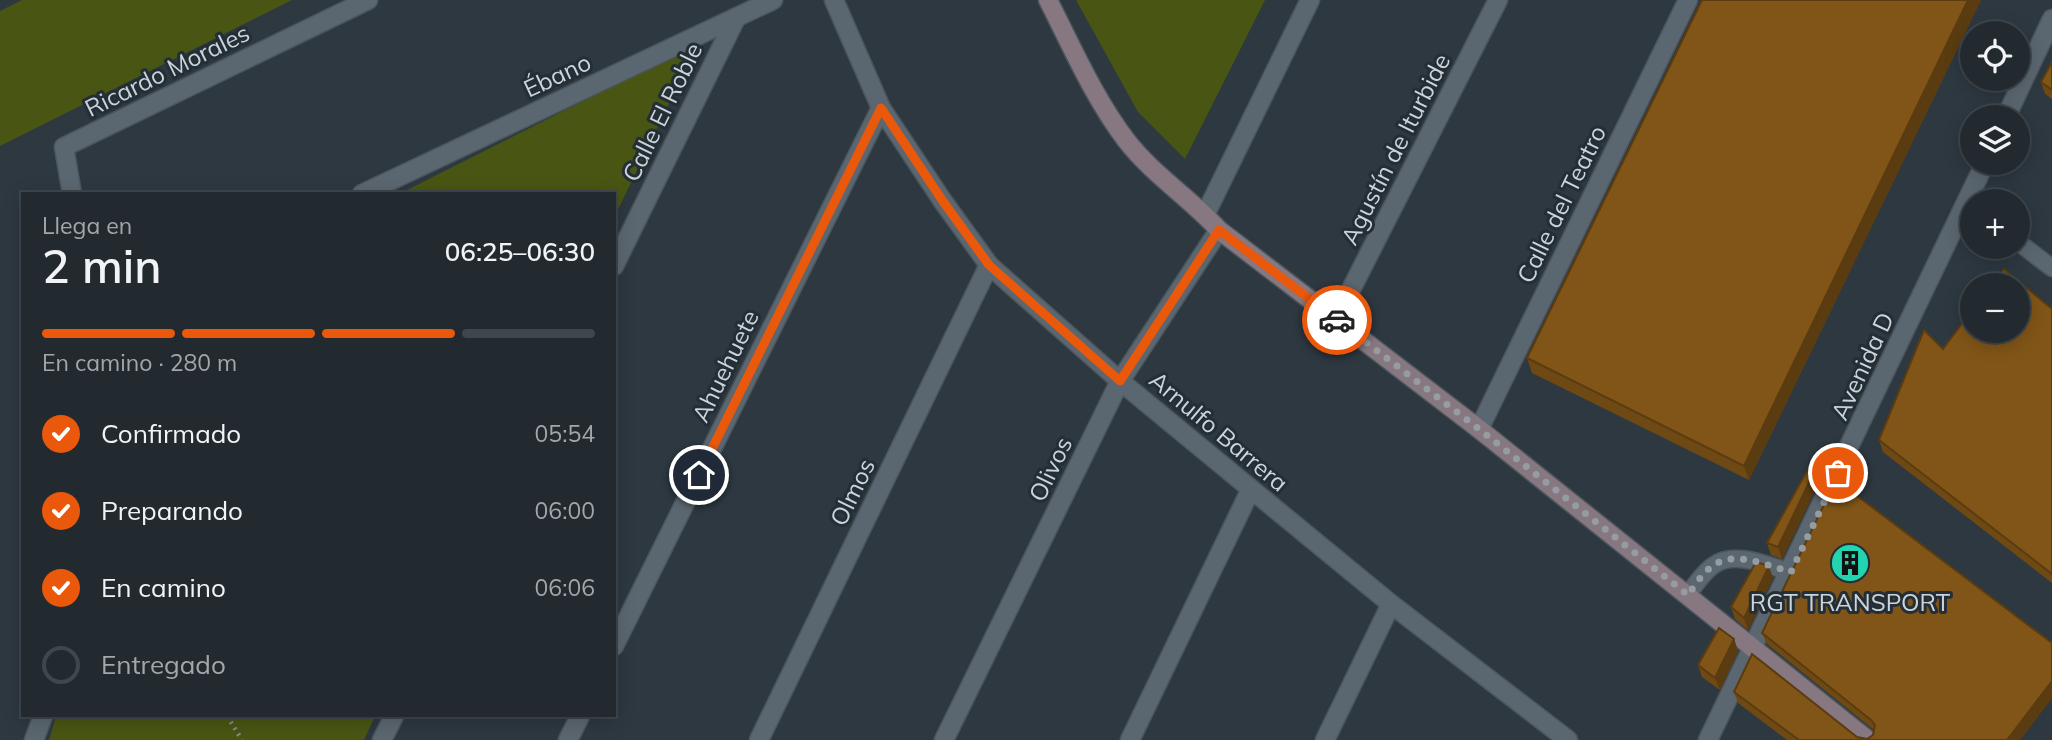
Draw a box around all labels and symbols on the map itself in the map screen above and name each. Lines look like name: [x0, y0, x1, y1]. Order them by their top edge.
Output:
street label: Ricardo Morales: [80, 17, 254, 123]
street label: Calle El Roble: [616, 38, 708, 186]
street label: Ébano: [519, 46, 595, 104]
street label: Agustín de Iturbide: [1334, 48, 1456, 250]
street label: Calle del Teatro: [1510, 120, 1612, 288]
courier: [1302, 285, 1372, 355]
street label: Ahuehuete: [685, 305, 765, 427]
street label: Avenida D: [1824, 307, 1900, 425]
street label: Arnulfo Barrera: [1144, 364, 1294, 498]
street label: Olivos: [1022, 432, 1078, 506]
pin: [1808, 443, 1868, 503]
pin: [669, 445, 729, 505]
street label: Olmos: [823, 454, 881, 530]
building icon: RGT TRANSPORT: [1829, 542, 1871, 584]
place label: RGT TRANSPORT: [1750, 587, 1951, 617]

